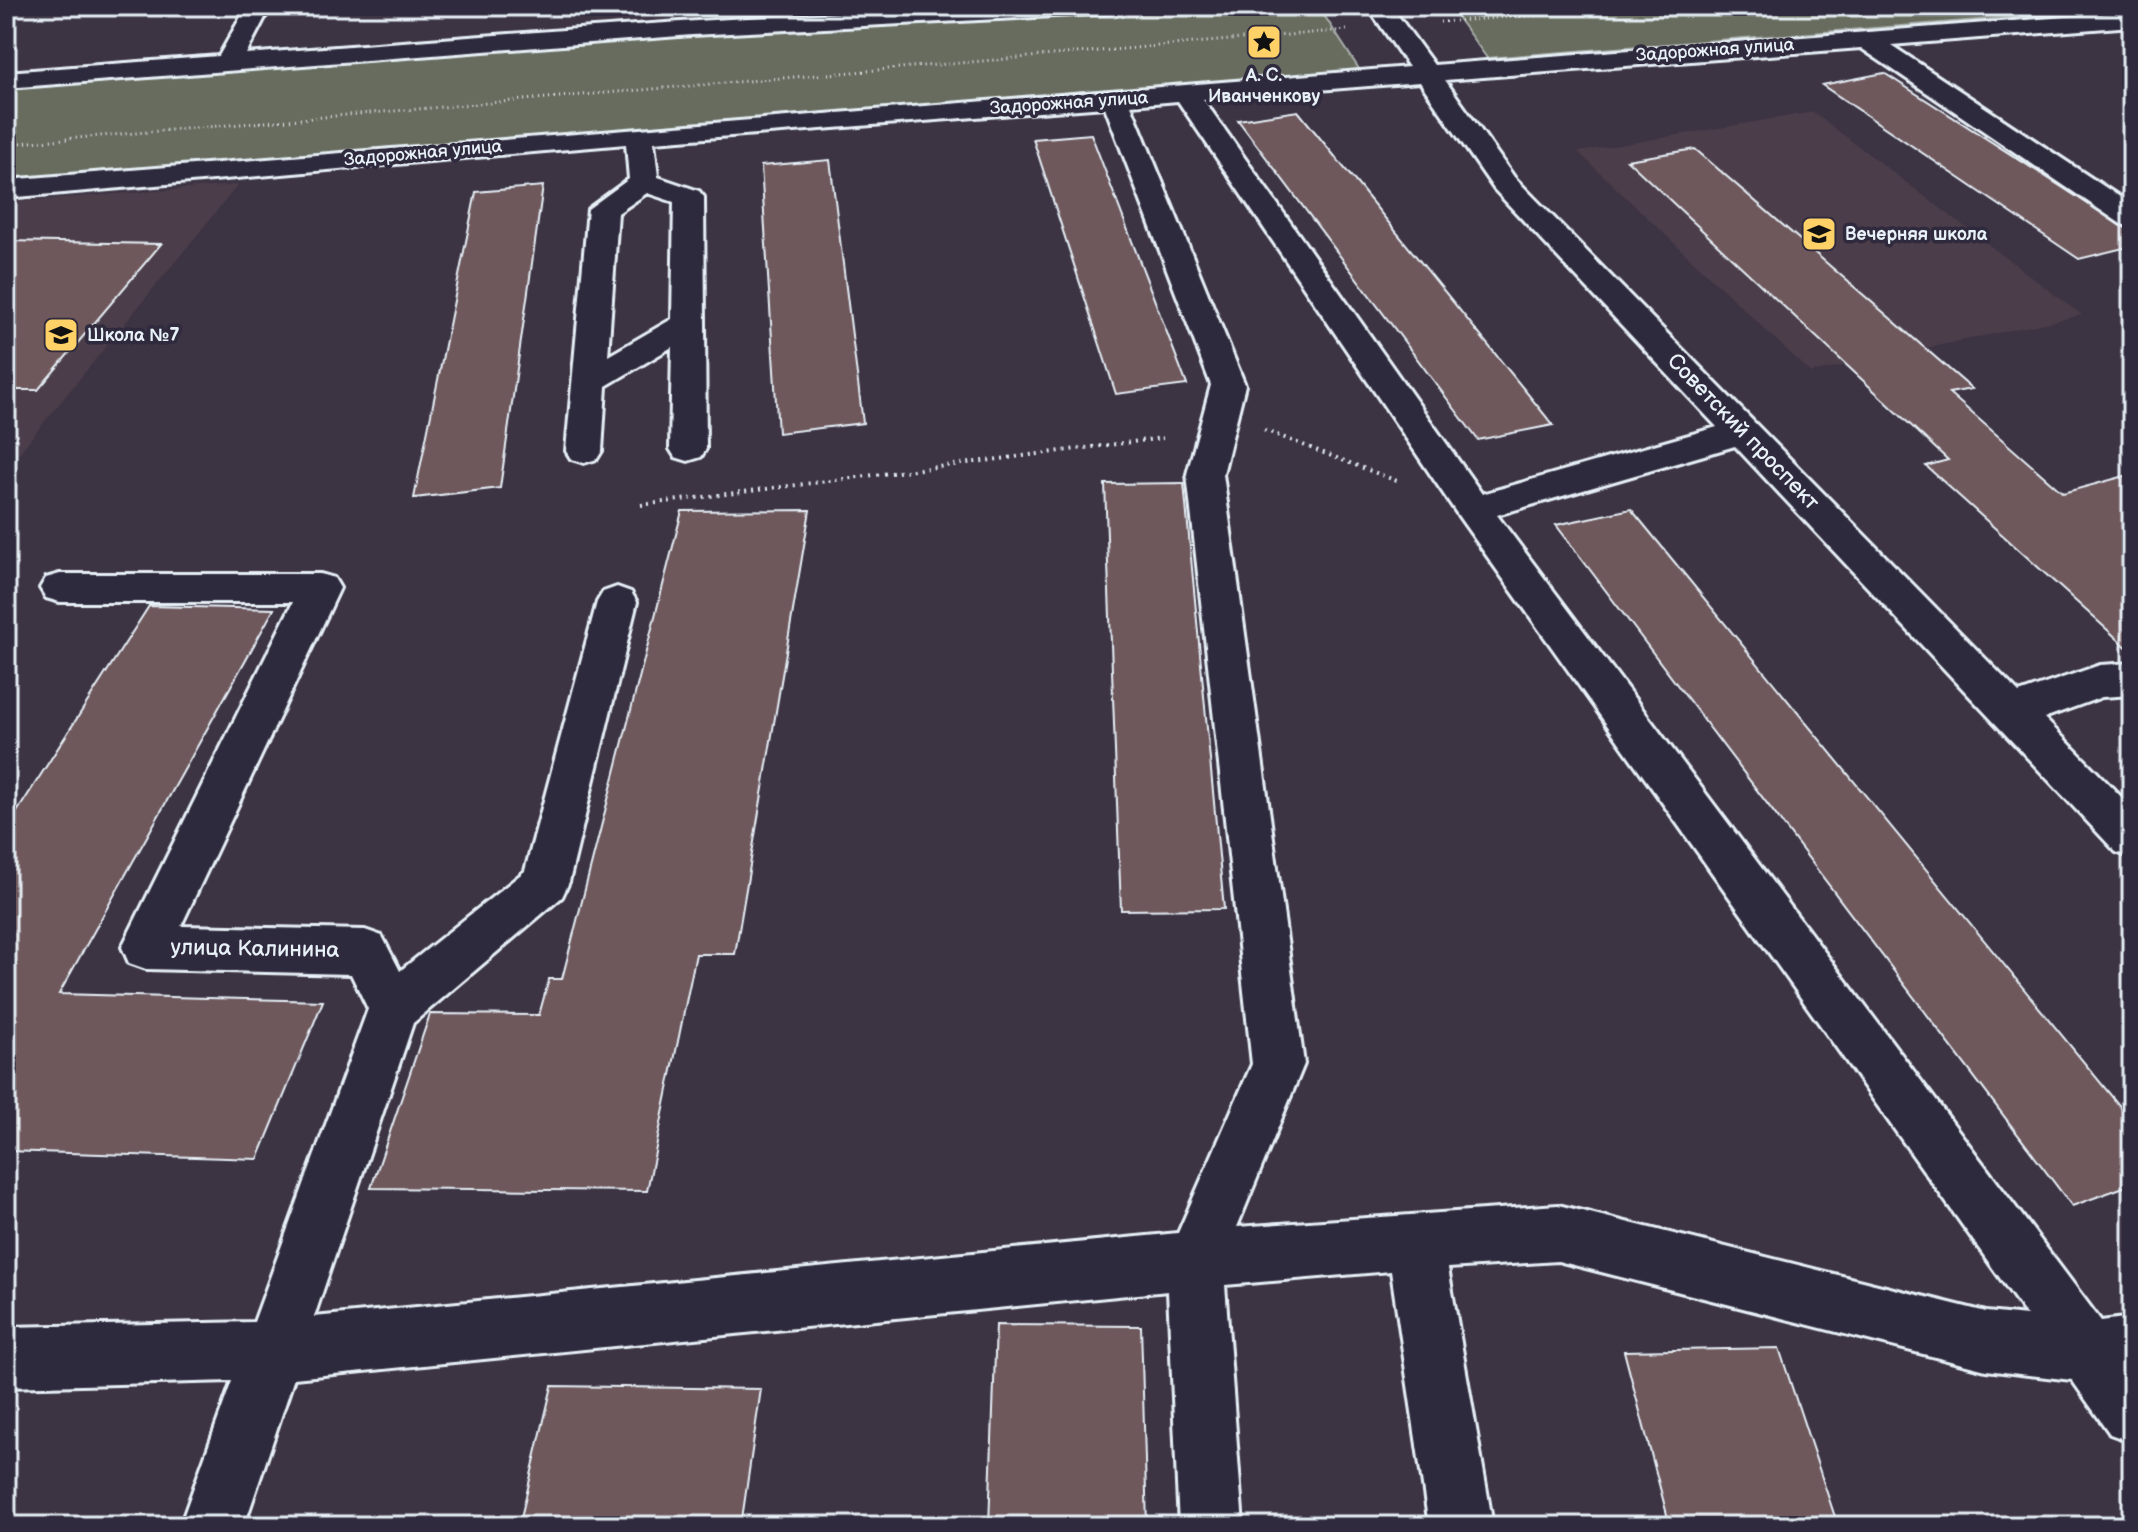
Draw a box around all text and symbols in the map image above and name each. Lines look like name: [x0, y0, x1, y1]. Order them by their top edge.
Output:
place icon: А. С. Иванченкову: [1245, 23, 1283, 61]
street label: Задорожная улица: [1635, 34, 1795, 66]
place label: А. С. Иванченкову: [1208, 65, 1320, 107]
street label: Задорожная улица: [989, 87, 1149, 119]
street label: Задорожная улица: [343, 136, 503, 170]
school or university icon: Вечерняя школа: [1800, 215, 1838, 253]
place label: Вечерняя школа: [1845, 224, 1988, 245]
school or university icon: Школа №7: [42, 316, 80, 354]
place label: Школа №7: [87, 325, 179, 346]
street label: Советский проспект: [1661, 348, 1825, 517]
street label: улица Калинина: [170, 934, 340, 964]

